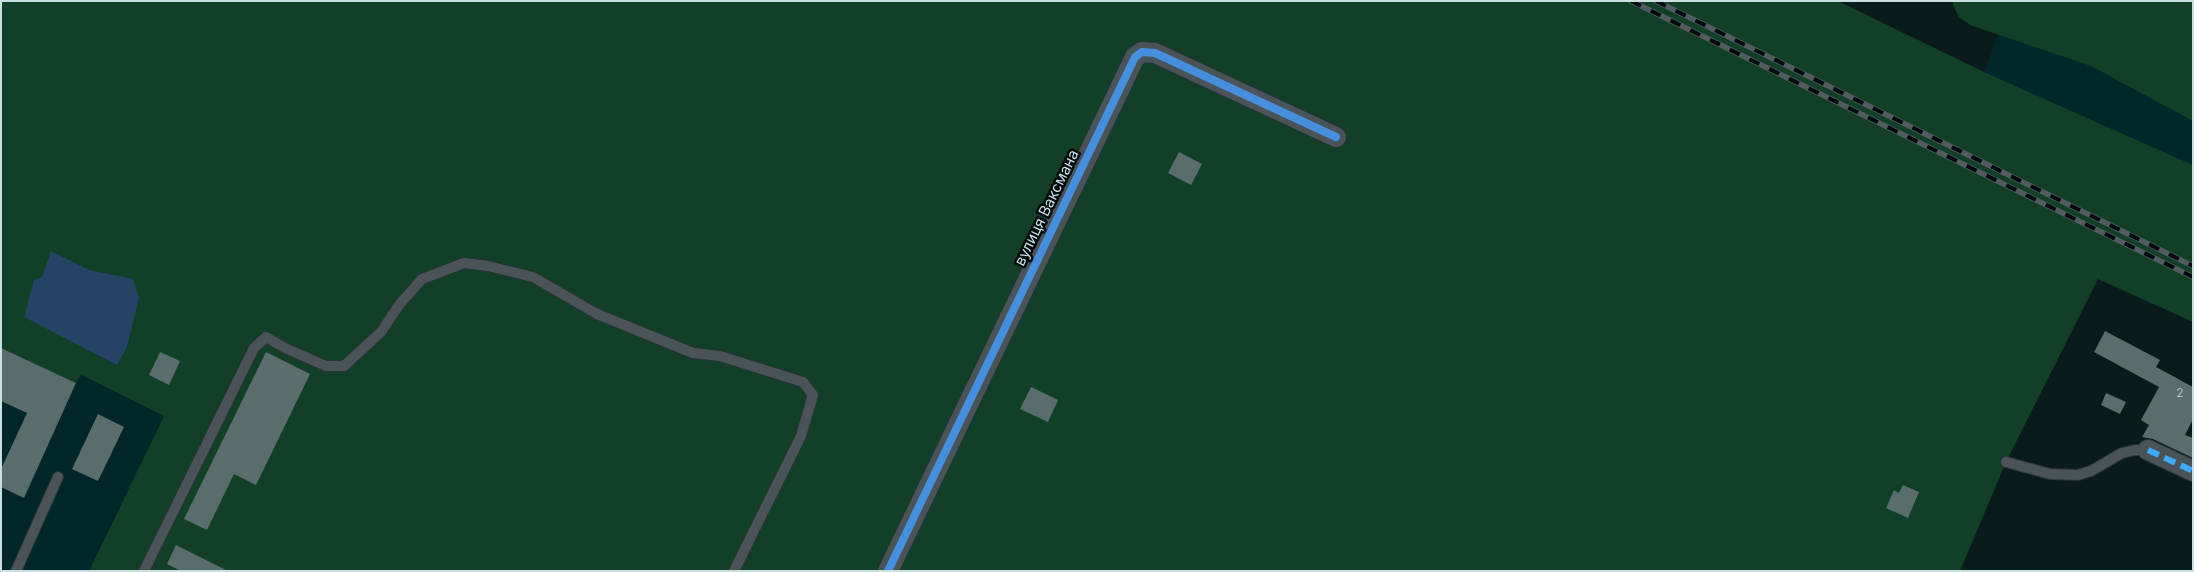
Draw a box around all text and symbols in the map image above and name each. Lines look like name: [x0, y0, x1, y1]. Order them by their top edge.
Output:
street label: вулиця Ваксмана: [1011, 147, 1083, 269]
house number: 2: [2176, 386, 2184, 400]

